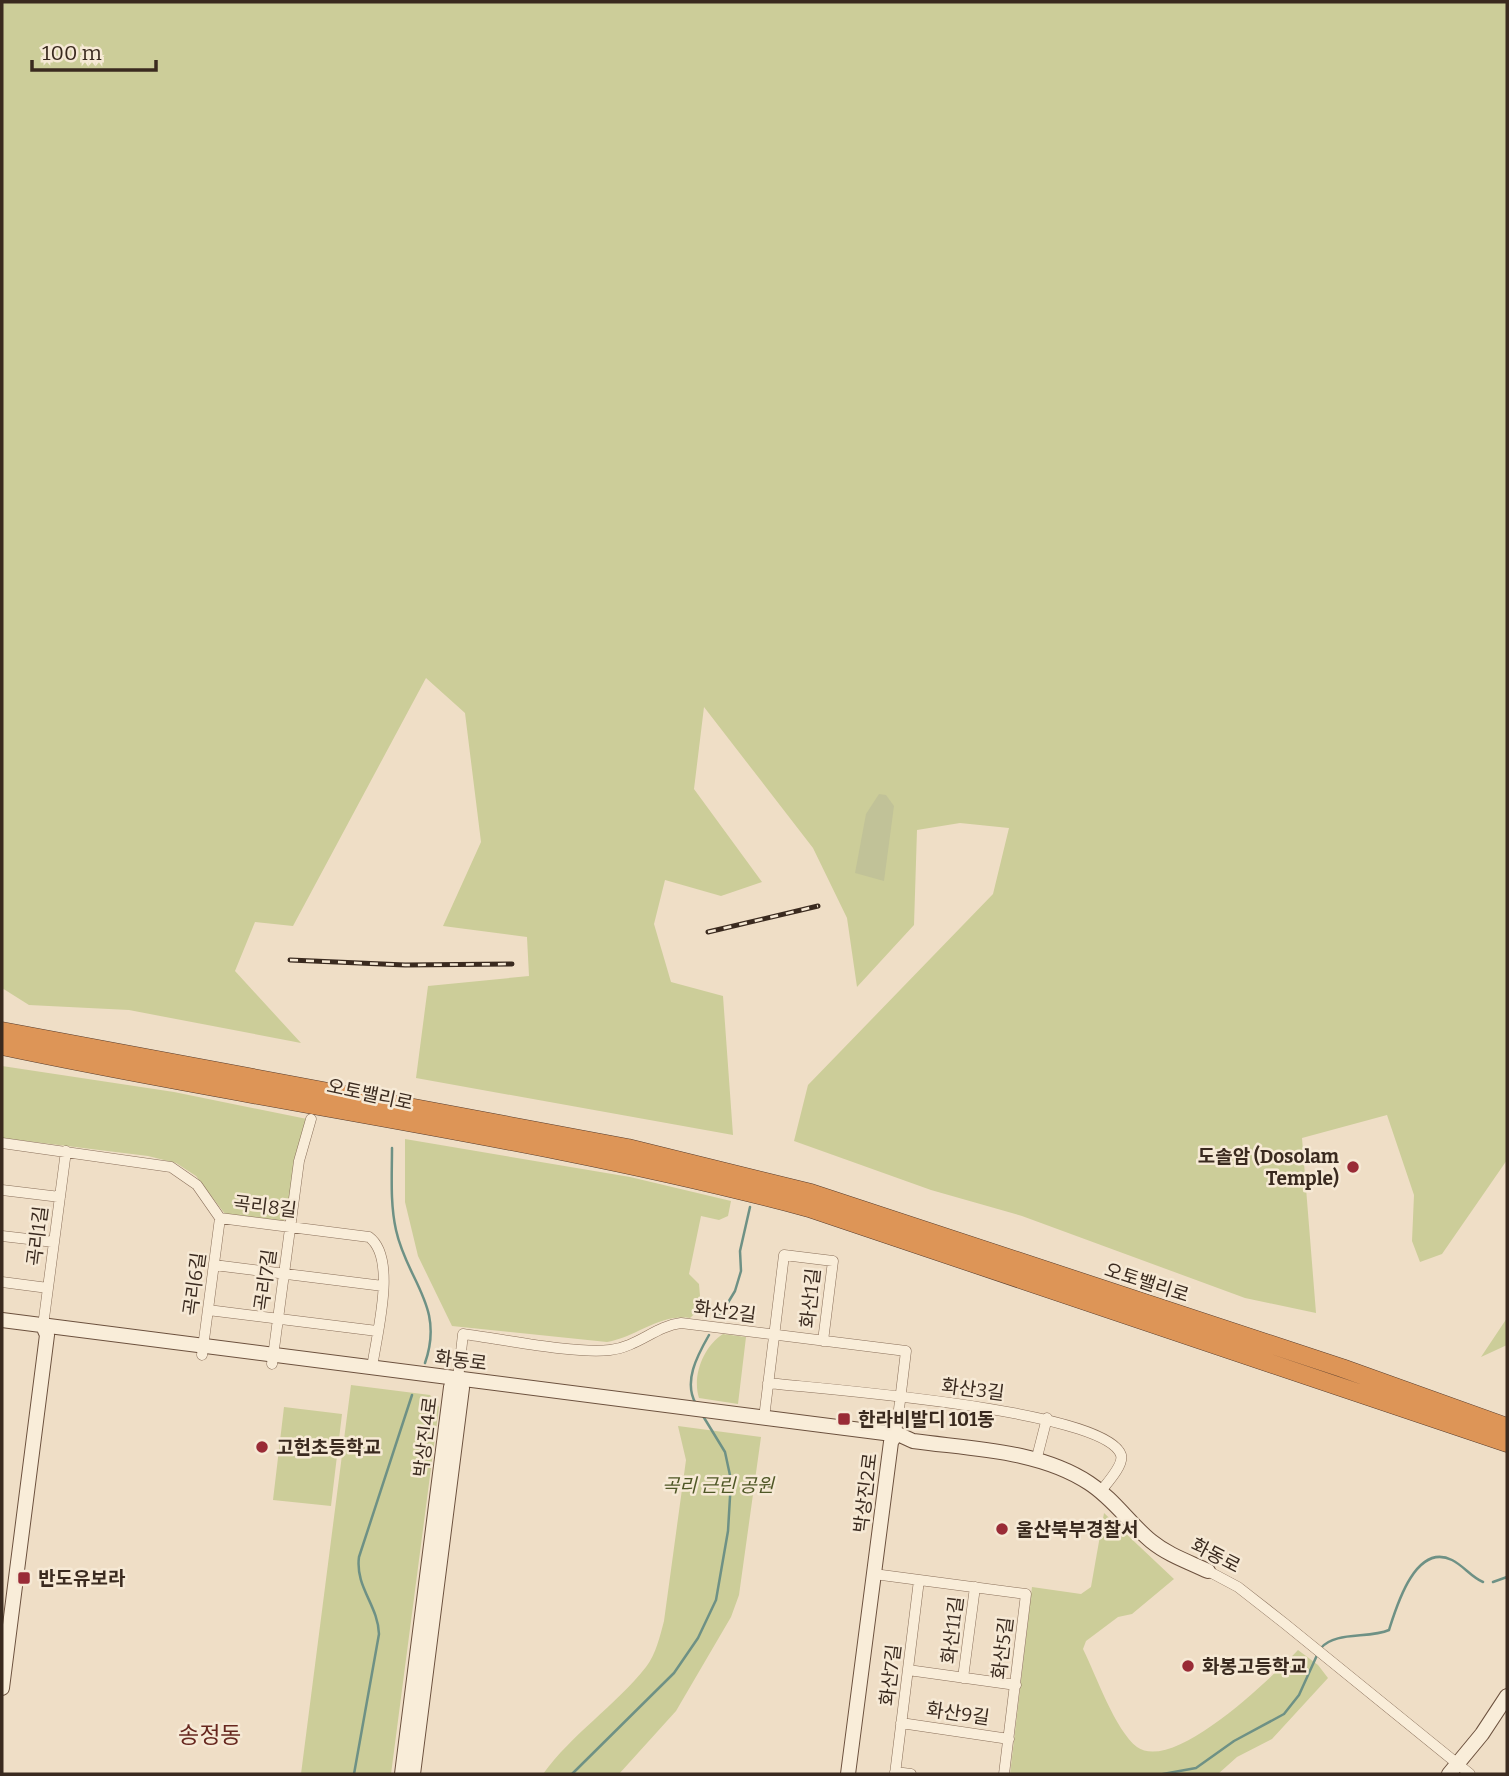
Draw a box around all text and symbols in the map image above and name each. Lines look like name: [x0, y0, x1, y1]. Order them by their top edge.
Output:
scale bar: [32, 28, 156, 72]
text: 100 m: [42, 40, 102, 66]
street label: 오토밸리로: [325, 1074, 415, 1115]
place label: 도솔암 (Dosolam Temple): [1198, 1145, 1339, 1190]
marker: 도솔암 (Dosolam Temple): [1345, 1159, 1361, 1175]
street label: 곡리8길: [232, 1191, 298, 1222]
street label: 곡리1길: [22, 1205, 53, 1267]
street label: 곡리7길: [250, 1248, 281, 1312]
street label: 곡리6길: [179, 1251, 210, 1317]
street label: 오토밸리로: [1102, 1258, 1192, 1307]
street label: 화산1길: [796, 1267, 825, 1329]
street label: 화산2길: [692, 1296, 757, 1327]
street label: 화동로: [434, 1346, 488, 1375]
street label: 화산3길: [940, 1374, 1006, 1405]
street label: 박상진4로: [409, 1395, 442, 1479]
place label: 한라비발디 101동: [858, 1408, 995, 1431]
marker: 한라비발디 101동: [836, 1411, 852, 1427]
place label: 고헌초등학교: [276, 1436, 381, 1459]
marker: 고헌초등학교: [254, 1439, 270, 1455]
street label: 박상진2로: [849, 1452, 882, 1534]
park label: 곡리 근린 공원: [662, 1474, 776, 1497]
place label: 울산북부경찰서: [1016, 1518, 1138, 1541]
marker: 울산북부경찰서: [994, 1521, 1010, 1537]
street label: 화동로: [1187, 1533, 1244, 1578]
place label: 반도유보라: [38, 1567, 126, 1590]
marker: 반도유보라: [16, 1570, 32, 1586]
street label: 화산11길: [937, 1595, 968, 1665]
street label: 화산5길: [987, 1616, 1018, 1681]
street label: 화산7길: [875, 1643, 906, 1707]
place label: 화봉고등학교: [1202, 1655, 1307, 1678]
marker: 화봉고등학교: [1180, 1658, 1196, 1674]
street label: 화산9길: [925, 1698, 991, 1729]
district label: 송정동: [178, 1721, 242, 1749]

